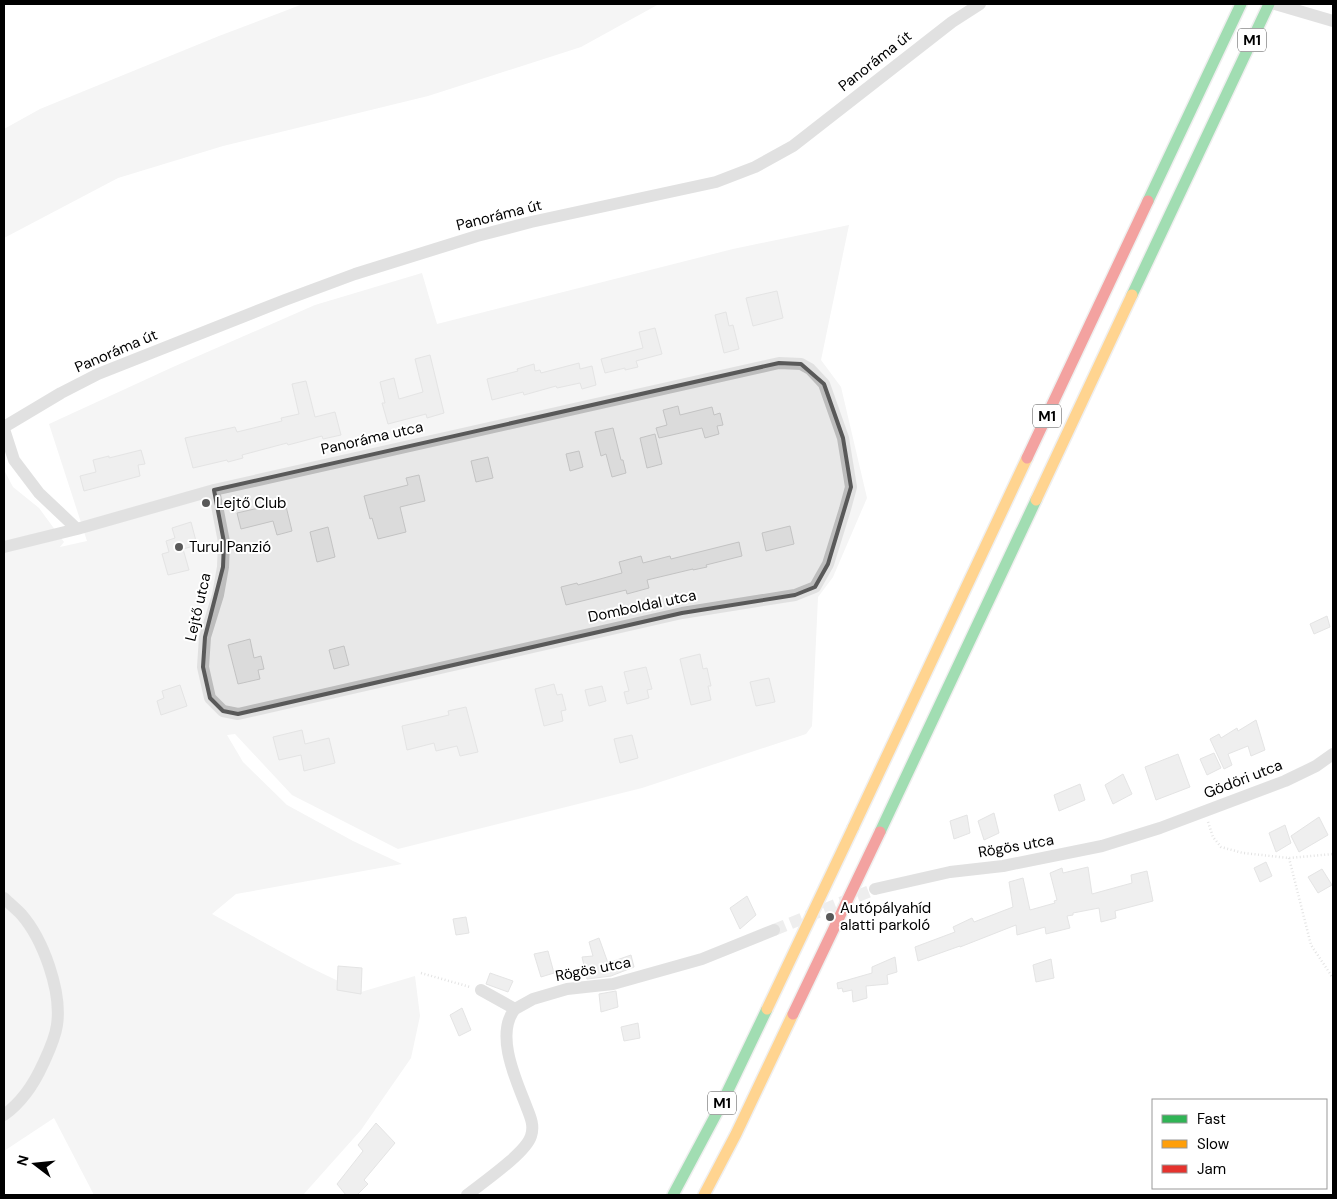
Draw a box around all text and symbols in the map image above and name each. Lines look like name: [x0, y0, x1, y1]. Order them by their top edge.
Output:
street label: Panoráma út: [834, 26, 916, 96]
road number: M1: [1238, 28, 1266, 52]
street label: Panoráma út: [454, 195, 544, 235]
street label: Panoráma út: [72, 325, 160, 377]
road number: M1: [1033, 404, 1061, 428]
street label: Panoráma utca: [319, 417, 425, 459]
place label: Lejtő Club: [216, 493, 286, 513]
marker: Lejtő Club: [200, 497, 212, 509]
place label: Turul Panzió: [189, 537, 271, 557]
marker: Turul Panzió: [173, 541, 185, 553]
street label: Lejtő utca: [180, 571, 216, 643]
street label: Domboldal utca: [586, 585, 698, 627]
street label: Gödöri utca: [1201, 755, 1285, 803]
street label: Rögös utca: [977, 830, 1055, 862]
place label: Autópályahíd alatti parkoló: [840, 898, 931, 935]
marker: Autópályahíd alatti parkoló: [824, 911, 836, 923]
street label: Rögös utca: [554, 952, 632, 986]
road number: M1: [708, 1092, 736, 1114]
legend: [1152, 1099, 1327, 1189]
text: Fast: [1197, 1109, 1226, 1129]
text: Slow: [1197, 1134, 1230, 1154]
north arrow: [10, 1139, 60, 1189]
text: N: [12, 1153, 33, 1168]
text: Jam: [1197, 1159, 1226, 1179]

